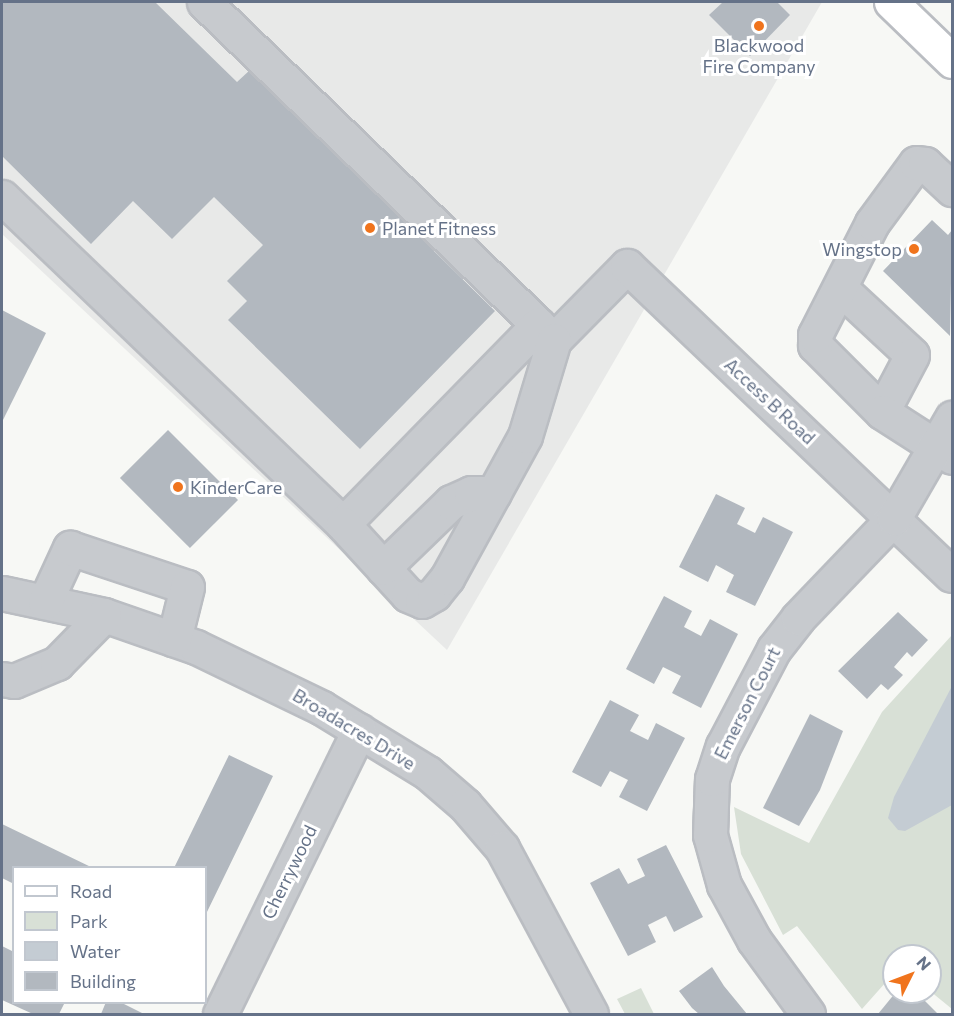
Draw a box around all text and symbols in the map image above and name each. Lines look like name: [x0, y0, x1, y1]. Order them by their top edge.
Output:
marker: Blackwood Fire Company: [752, 19, 766, 33]
place label: Blackwood Fire Company: [702, 35, 816, 78]
place label: Planet Fitness: [382, 217, 496, 239]
marker: Planet Fitness: [363, 221, 377, 235]
place label: Wingstop: [822, 238, 902, 260]
marker: Wingstop: [907, 242, 921, 256]
street label: Access B Road: [720, 353, 820, 449]
place label: KinderCare: [190, 476, 282, 498]
marker: KinderCare: [171, 480, 185, 494]
street label: Emerson Court: [709, 643, 785, 763]
street label: Broadacres Drive: [289, 684, 419, 774]
street label: Cherrywood: [257, 822, 321, 922]
legend: [12, 866, 207, 1004]
text: Road: [70, 880, 112, 902]
text: Park: [70, 910, 108, 932]
text: Water: [70, 940, 121, 962]
north arrow: [882, 944, 942, 1004]
text: N: [913, 952, 935, 974]
text: Building: [70, 970, 136, 992]

